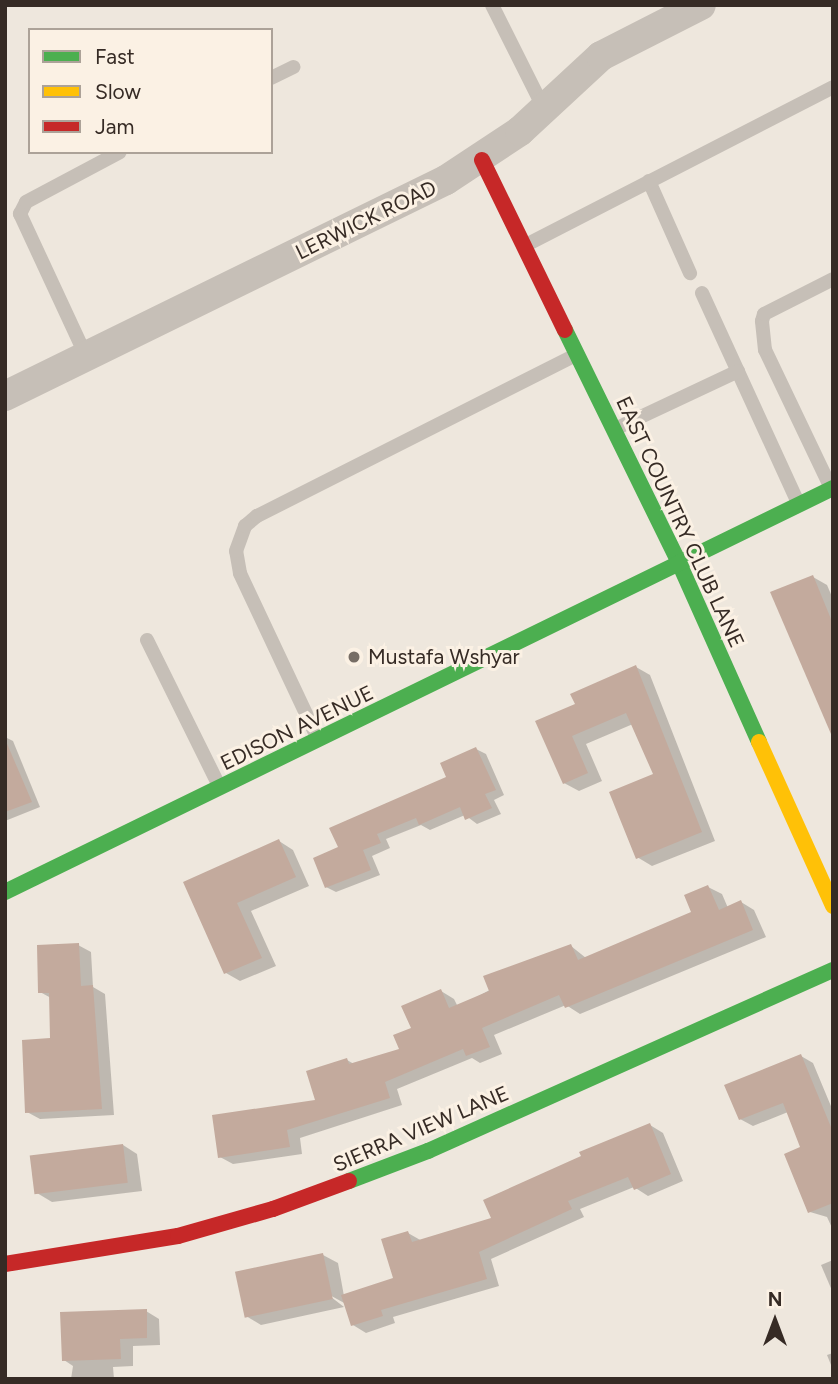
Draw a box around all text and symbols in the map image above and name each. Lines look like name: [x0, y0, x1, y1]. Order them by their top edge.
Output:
legend: [28, 28, 273, 154]
text: Fast: [95, 44, 135, 69]
text: Slow: [95, 79, 141, 104]
text: Jam: [95, 114, 134, 139]
street label: LERWICK ROAD: [291, 175, 441, 265]
street label: EAST COUNTRY CLUB LANE: [611, 392, 749, 652]
place label: Mustafa Wshyar: [368, 644, 519, 670]
marker: Mustafa Wshyar: [346, 649, 362, 665]
street label: EDISON AVENUE: [216, 680, 378, 776]
street label: SIERRA VIEW LANE: [329, 1081, 513, 1177]
north arrow: [740, 1286, 810, 1356]
text: N: [768, 1288, 782, 1311]

